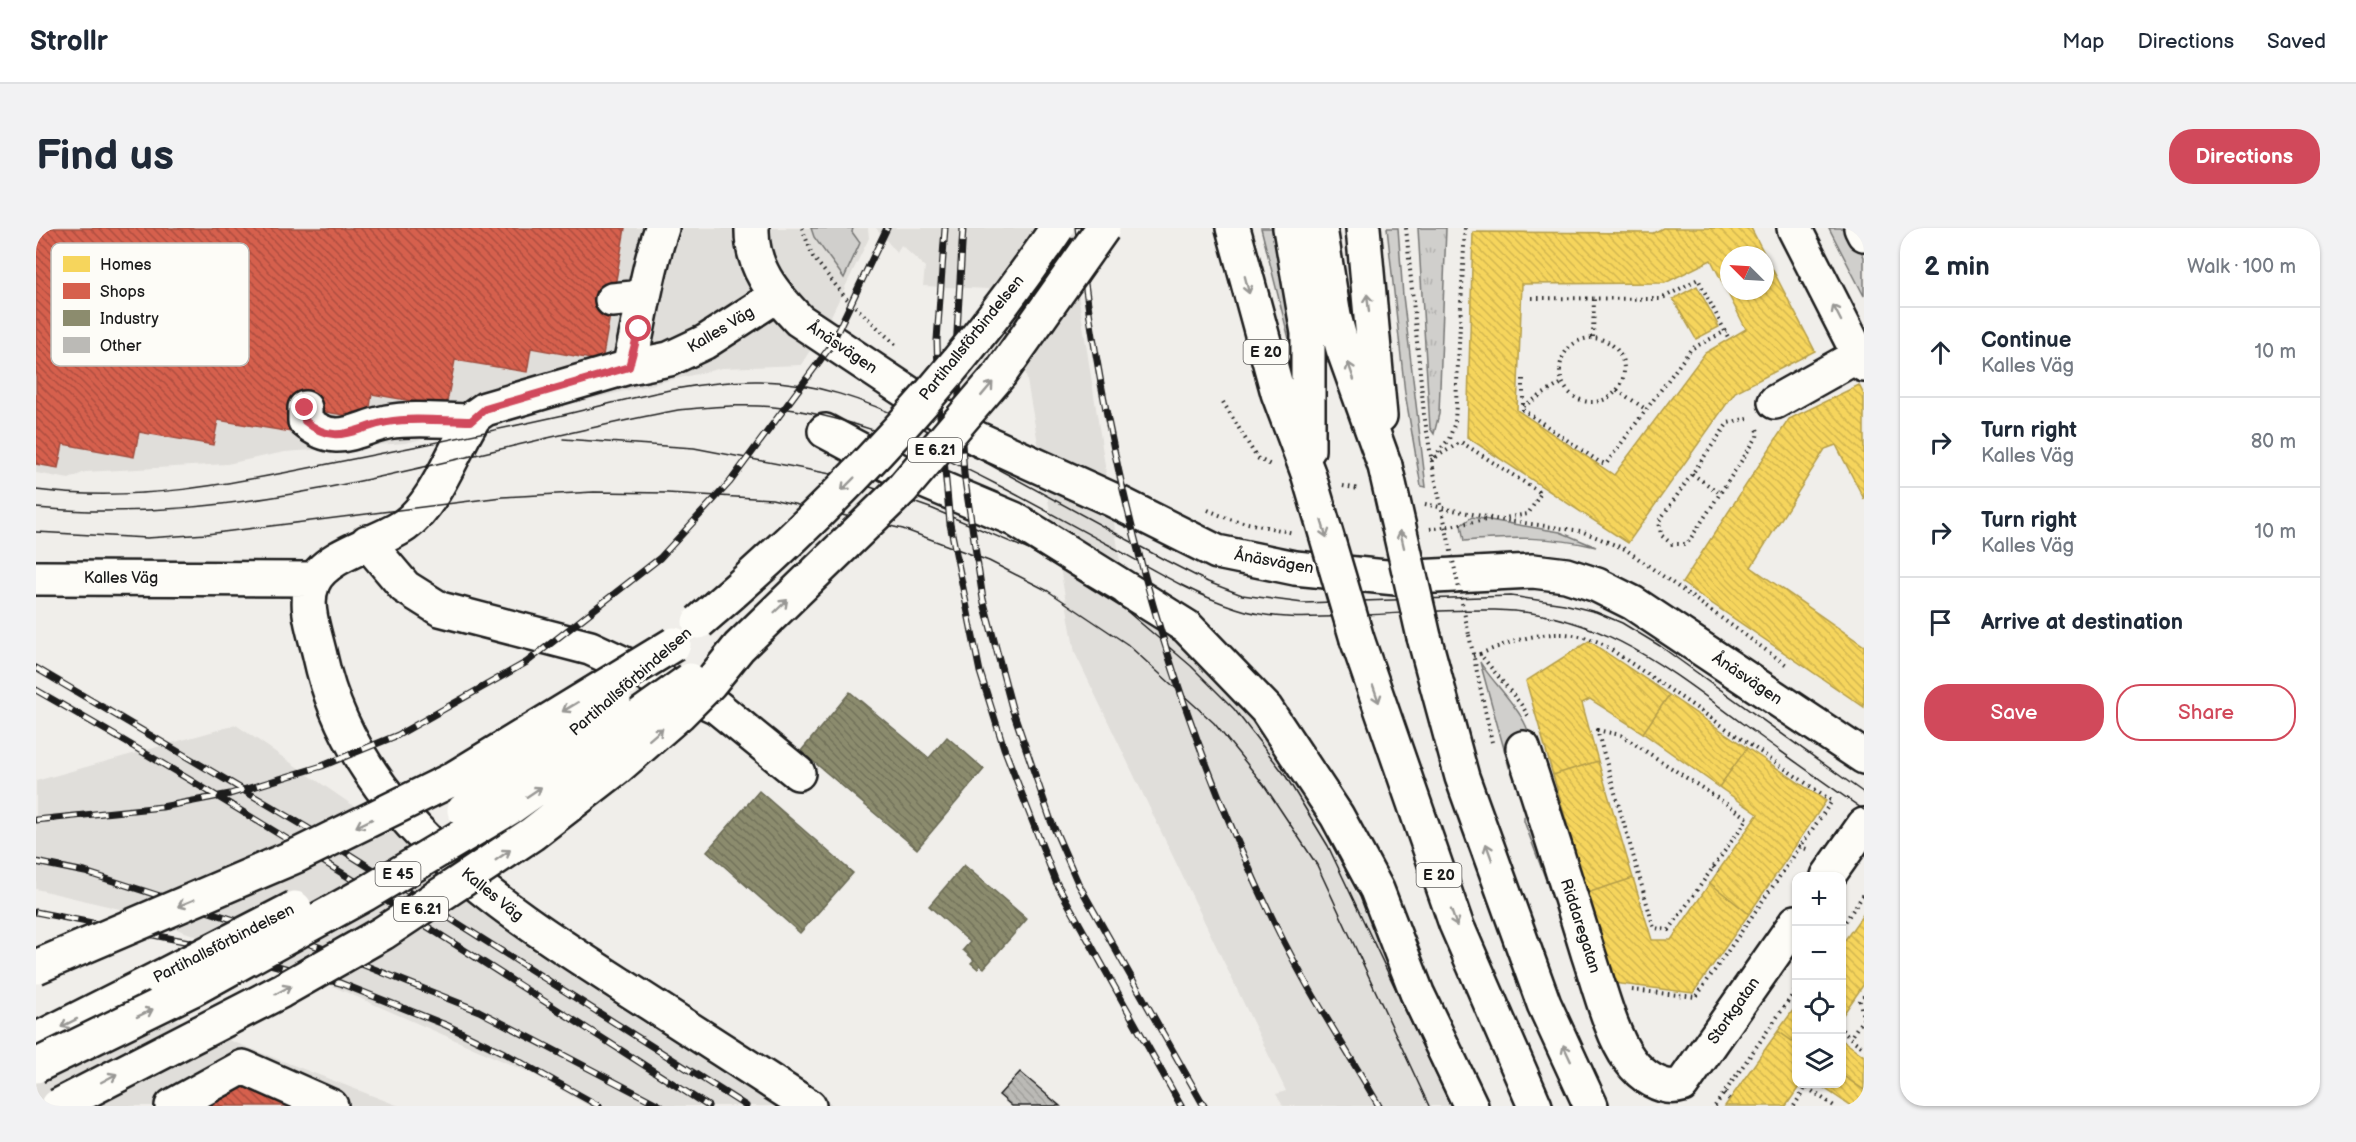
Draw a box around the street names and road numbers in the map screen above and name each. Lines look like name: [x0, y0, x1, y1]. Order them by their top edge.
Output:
street label: Partihallsförbindelsen: [916, 272, 1028, 404]
street label: Kalles Väg: [684, 303, 758, 357]
street label: Ånäsvägen: [803, 316, 882, 378]
road number: E 20: [1244, 340, 1288, 364]
road number: E 6.21: [908, 438, 962, 462]
street label: Ånäsvägen: [1233, 544, 1315, 578]
street label: Kalles Väg: [84, 569, 158, 588]
street label: Partihallsförbindelsen: [566, 624, 696, 740]
street label: Ånäsvägen: [1708, 647, 1787, 709]
road number: E 45: [376, 862, 421, 886]
road number: E 20: [1416, 863, 1462, 887]
street label: Kalles Väg: [457, 864, 527, 926]
street label: Riddaregatan: [1556, 876, 1604, 976]
road number: E 6.21: [394, 897, 448, 921]
street label: Partihallsförbindelsen: [150, 900, 298, 988]
street label: Storkgatan: [1704, 974, 1764, 1048]

